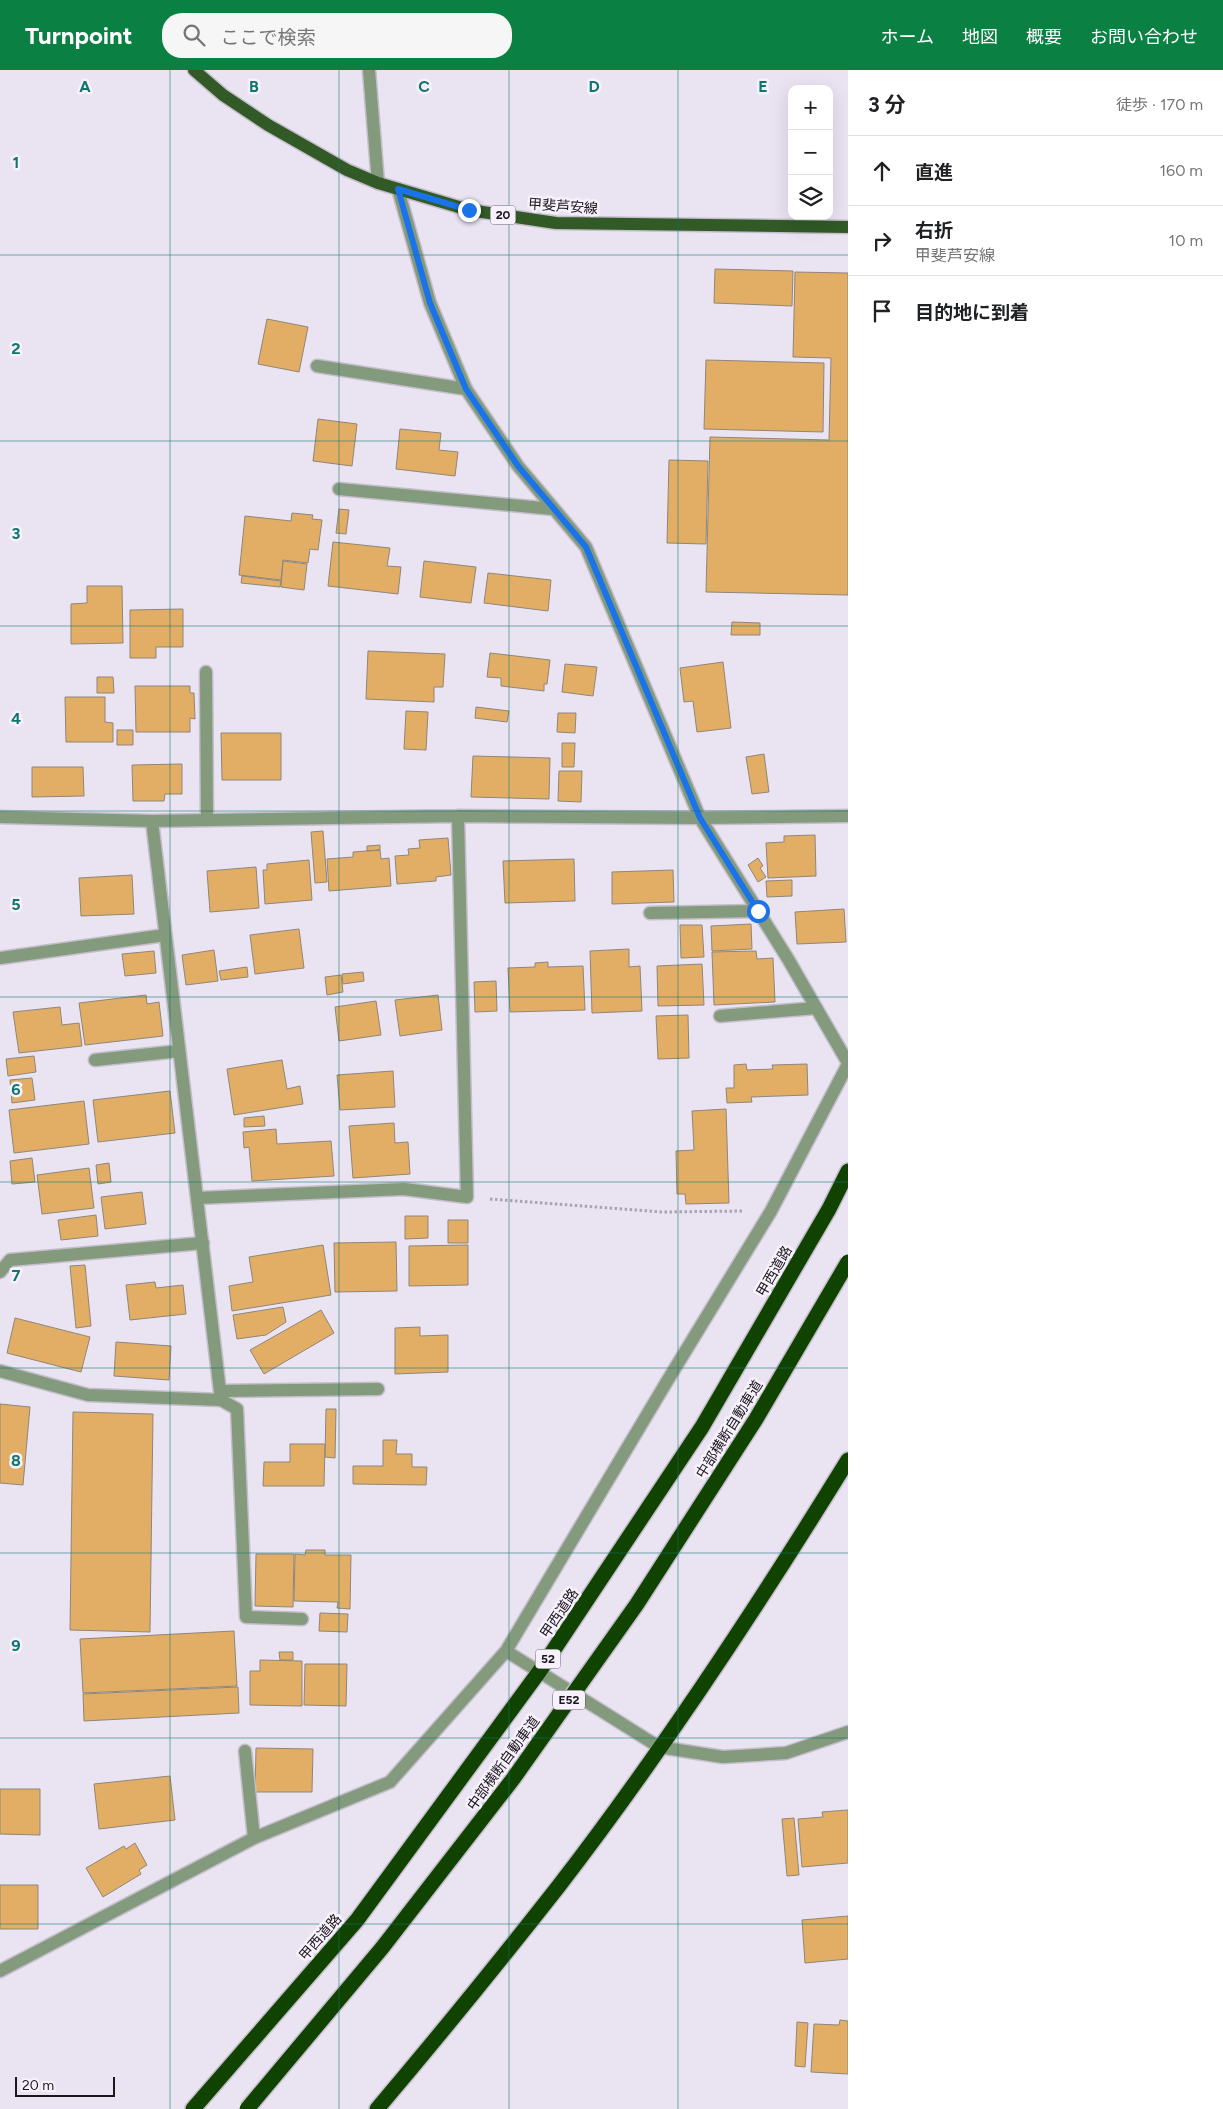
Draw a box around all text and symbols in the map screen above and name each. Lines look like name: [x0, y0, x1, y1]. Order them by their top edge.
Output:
search box: [162, 13, 512, 58]
text: Turnpoint: [25, 21, 132, 50]
icon: search: [180, 21, 208, 49]
text: ここで検索: [220, 26, 315, 49]
text: ホーム: [881, 26, 934, 48]
text: 地図: [962, 26, 998, 48]
text: 概要: [1026, 26, 1062, 48]
text: お問い合わせ: [1090, 26, 1198, 48]
text: A: [79, 77, 91, 96]
text: B: [249, 77, 259, 96]
text: C: [418, 77, 430, 96]
text: D: [588, 77, 600, 96]
text: E: [758, 77, 768, 96]
map controls: [788, 85, 833, 220]
button: +: [788, 85, 833, 130]
text: 3 分: [868, 92, 906, 117]
text: 徒歩 · 170 m: [1116, 95, 1203, 114]
button: −: [788, 130, 833, 175]
text: 1: [13, 153, 19, 172]
icon: ahead: [868, 157, 896, 185]
text: 直進: [915, 161, 953, 184]
text: 160 m: [1160, 161, 1203, 180]
button: layers: [788, 175, 833, 220]
street label: 甲斐芦安線: [527, 196, 598, 217]
route end: [458, 199, 481, 222]
road number: 20: [490, 206, 516, 224]
text: 右折: [915, 219, 953, 242]
icon: right: [868, 227, 896, 255]
text: 10 m: [1169, 231, 1203, 250]
text: 甲斐芦安線: [915, 246, 995, 265]
icon: arrive: [868, 297, 896, 325]
text: 目的地に到着: [915, 301, 1029, 324]
text: 2: [11, 339, 21, 358]
text: 3: [12, 524, 21, 543]
text: 4: [11, 709, 21, 728]
text: 5: [11, 895, 21, 914]
route start: [747, 900, 770, 923]
text: 6: [11, 1080, 21, 1099]
street label: 甲西道路: [753, 1243, 796, 1300]
text: 7: [12, 1266, 21, 1285]
street label: 中部横断自動車道: [693, 1377, 766, 1481]
text: 8: [11, 1451, 21, 1470]
street label: 甲西道路: [537, 1585, 582, 1641]
text: 9: [11, 1636, 21, 1655]
road number: 52: [536, 1650, 560, 1668]
road number: E52: [553, 1690, 585, 1710]
street label: 中部横断自動車道: [464, 1713, 543, 1814]
street label: 甲西道路: [296, 1911, 345, 1964]
scale bar: [15, 2074, 115, 2097]
text: 20 m: [22, 2077, 54, 2094]

